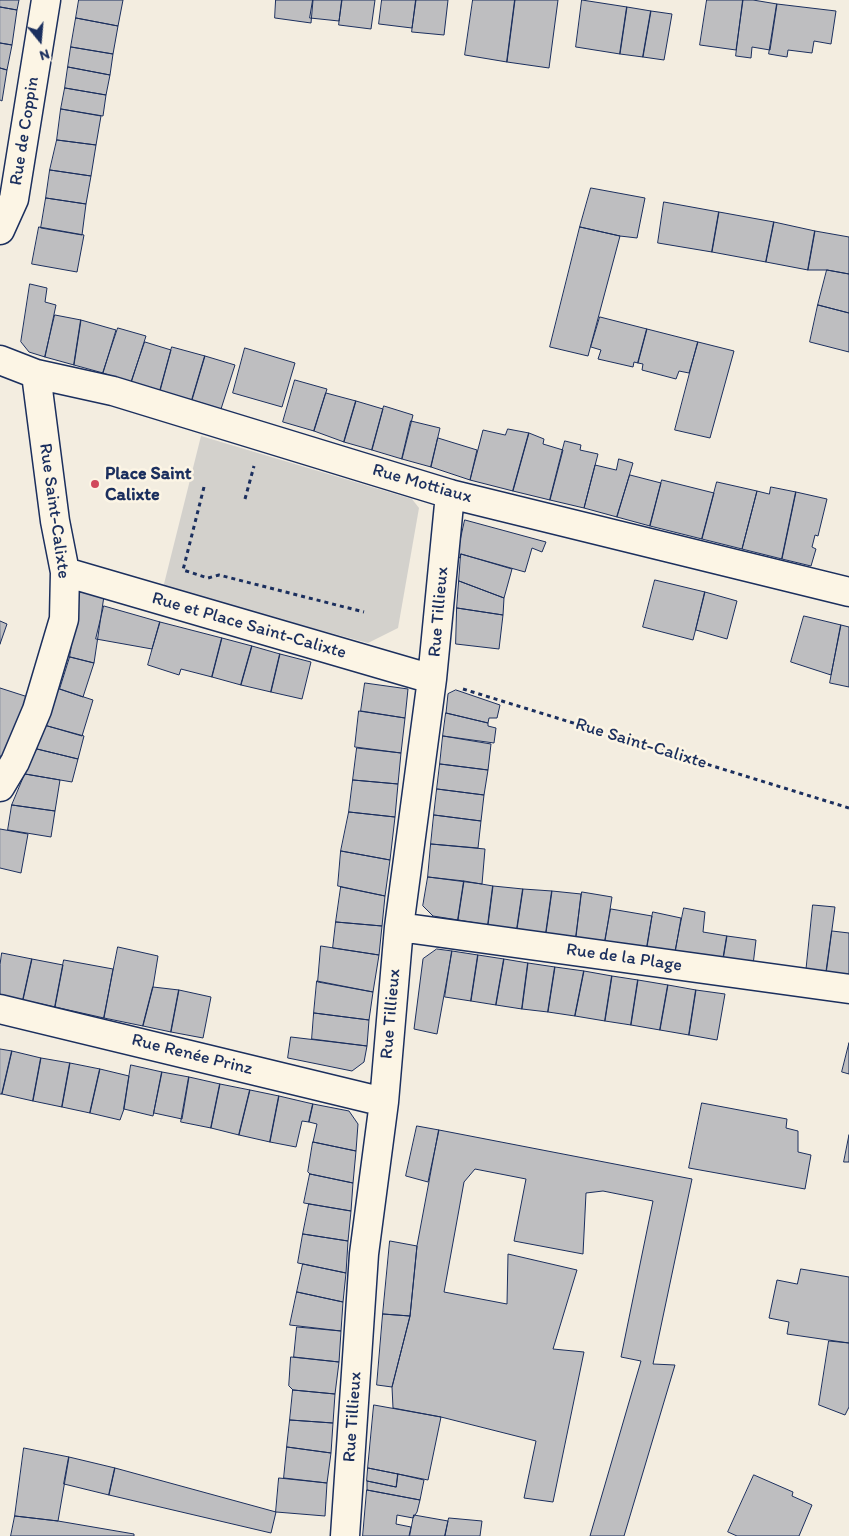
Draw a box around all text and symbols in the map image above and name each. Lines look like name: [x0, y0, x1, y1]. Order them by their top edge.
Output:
north arrow: [15, 15, 65, 65]
text: N: [38, 45, 52, 64]
street label: Rue de Coppin: [6, 75, 44, 187]
street label: Rue Saint-Calixte: [34, 442, 74, 580]
street label: Rue Mottiaux: [370, 460, 474, 508]
place label: Place Saint Calixte: [105, 463, 192, 506]
marker: Place Saint Calixte: [89, 478, 101, 490]
street label: Rue Tillieux: [424, 566, 454, 658]
street label: Rue et Place Saint-Calixte: [149, 588, 349, 664]
street label: Rue Saint-Calixte: [573, 714, 709, 774]
street label: Rue de la Plage: [565, 939, 683, 977]
street label: Rue Tillieux: [376, 968, 406, 1060]
street label: Rue Renée Prinz: [129, 1030, 255, 1080]
street label: Rue Tillieux: [339, 1371, 367, 1463]

